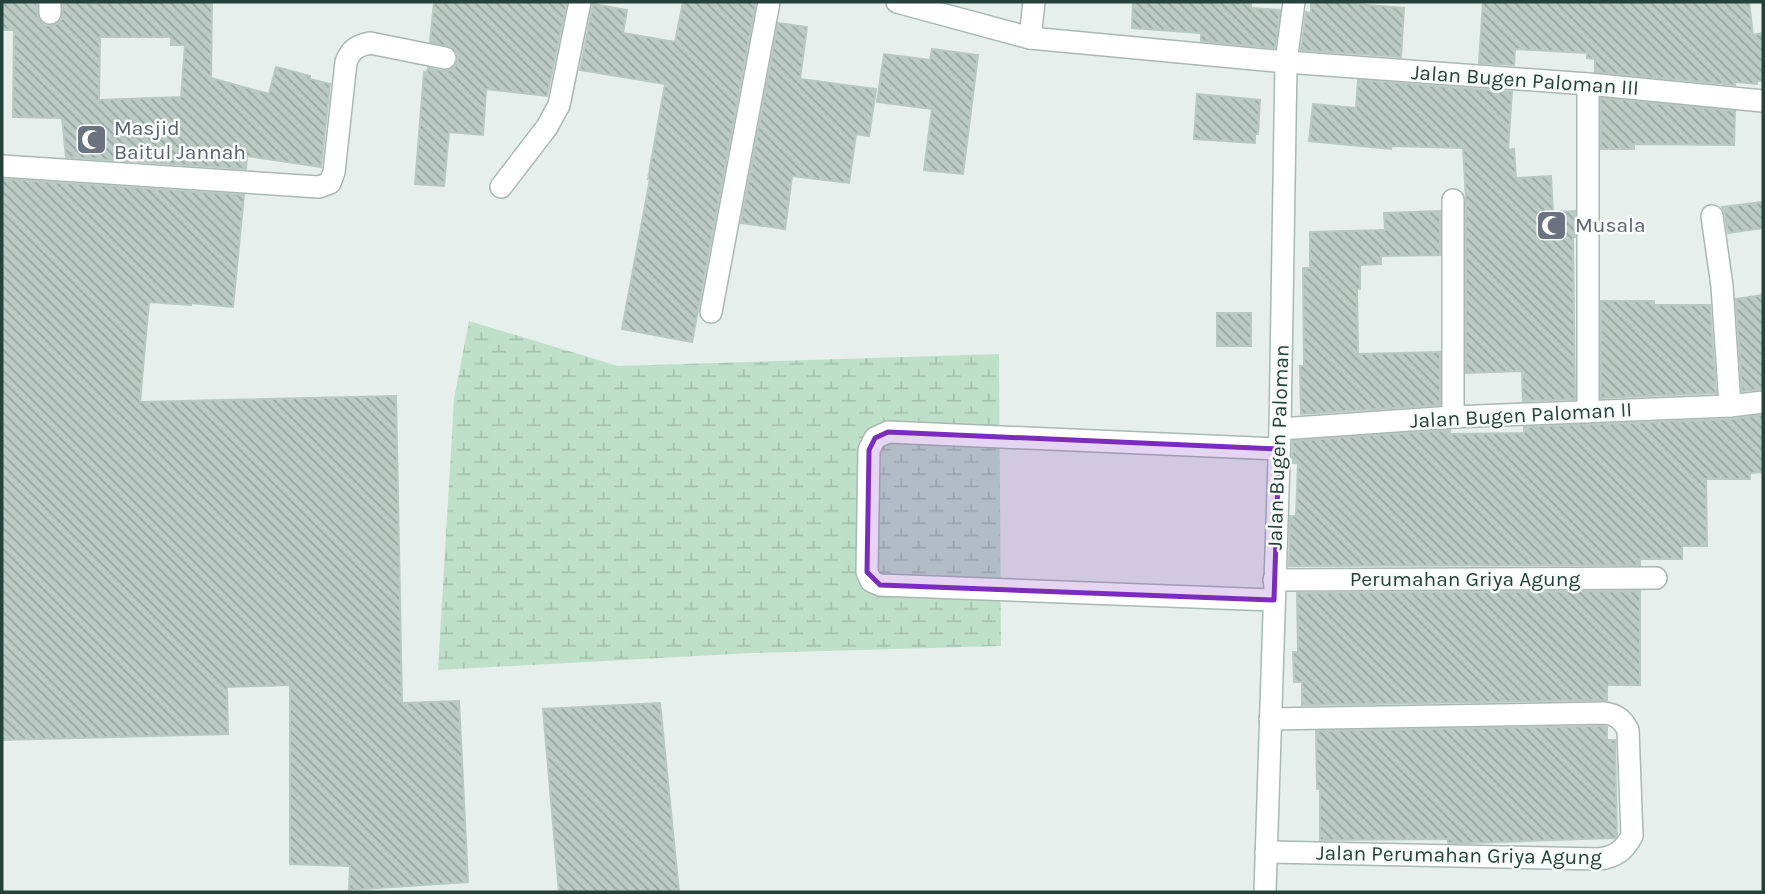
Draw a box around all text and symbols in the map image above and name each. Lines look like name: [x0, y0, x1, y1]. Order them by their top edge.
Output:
street label: Jalan Bugen Paloman III: [1410, 60, 1640, 100]
place label: Masjid Baitul Jannah: [114, 116, 246, 164]
mosque icon: Masjid Baitul Jannah: [74, 123, 108, 157]
mosque icon: Musala: [1535, 208, 1569, 242]
place label: Musala: [1575, 213, 1646, 237]
street label: Jalan Bugen Paloman: [1262, 344, 1294, 550]
street label: Jalan Bugen Paloman II: [1409, 397, 1633, 433]
street label: Perumahan Griya Agung: [1350, 567, 1580, 591]
street label: Jalan Perumahan Griya Agung: [1316, 841, 1602, 869]

